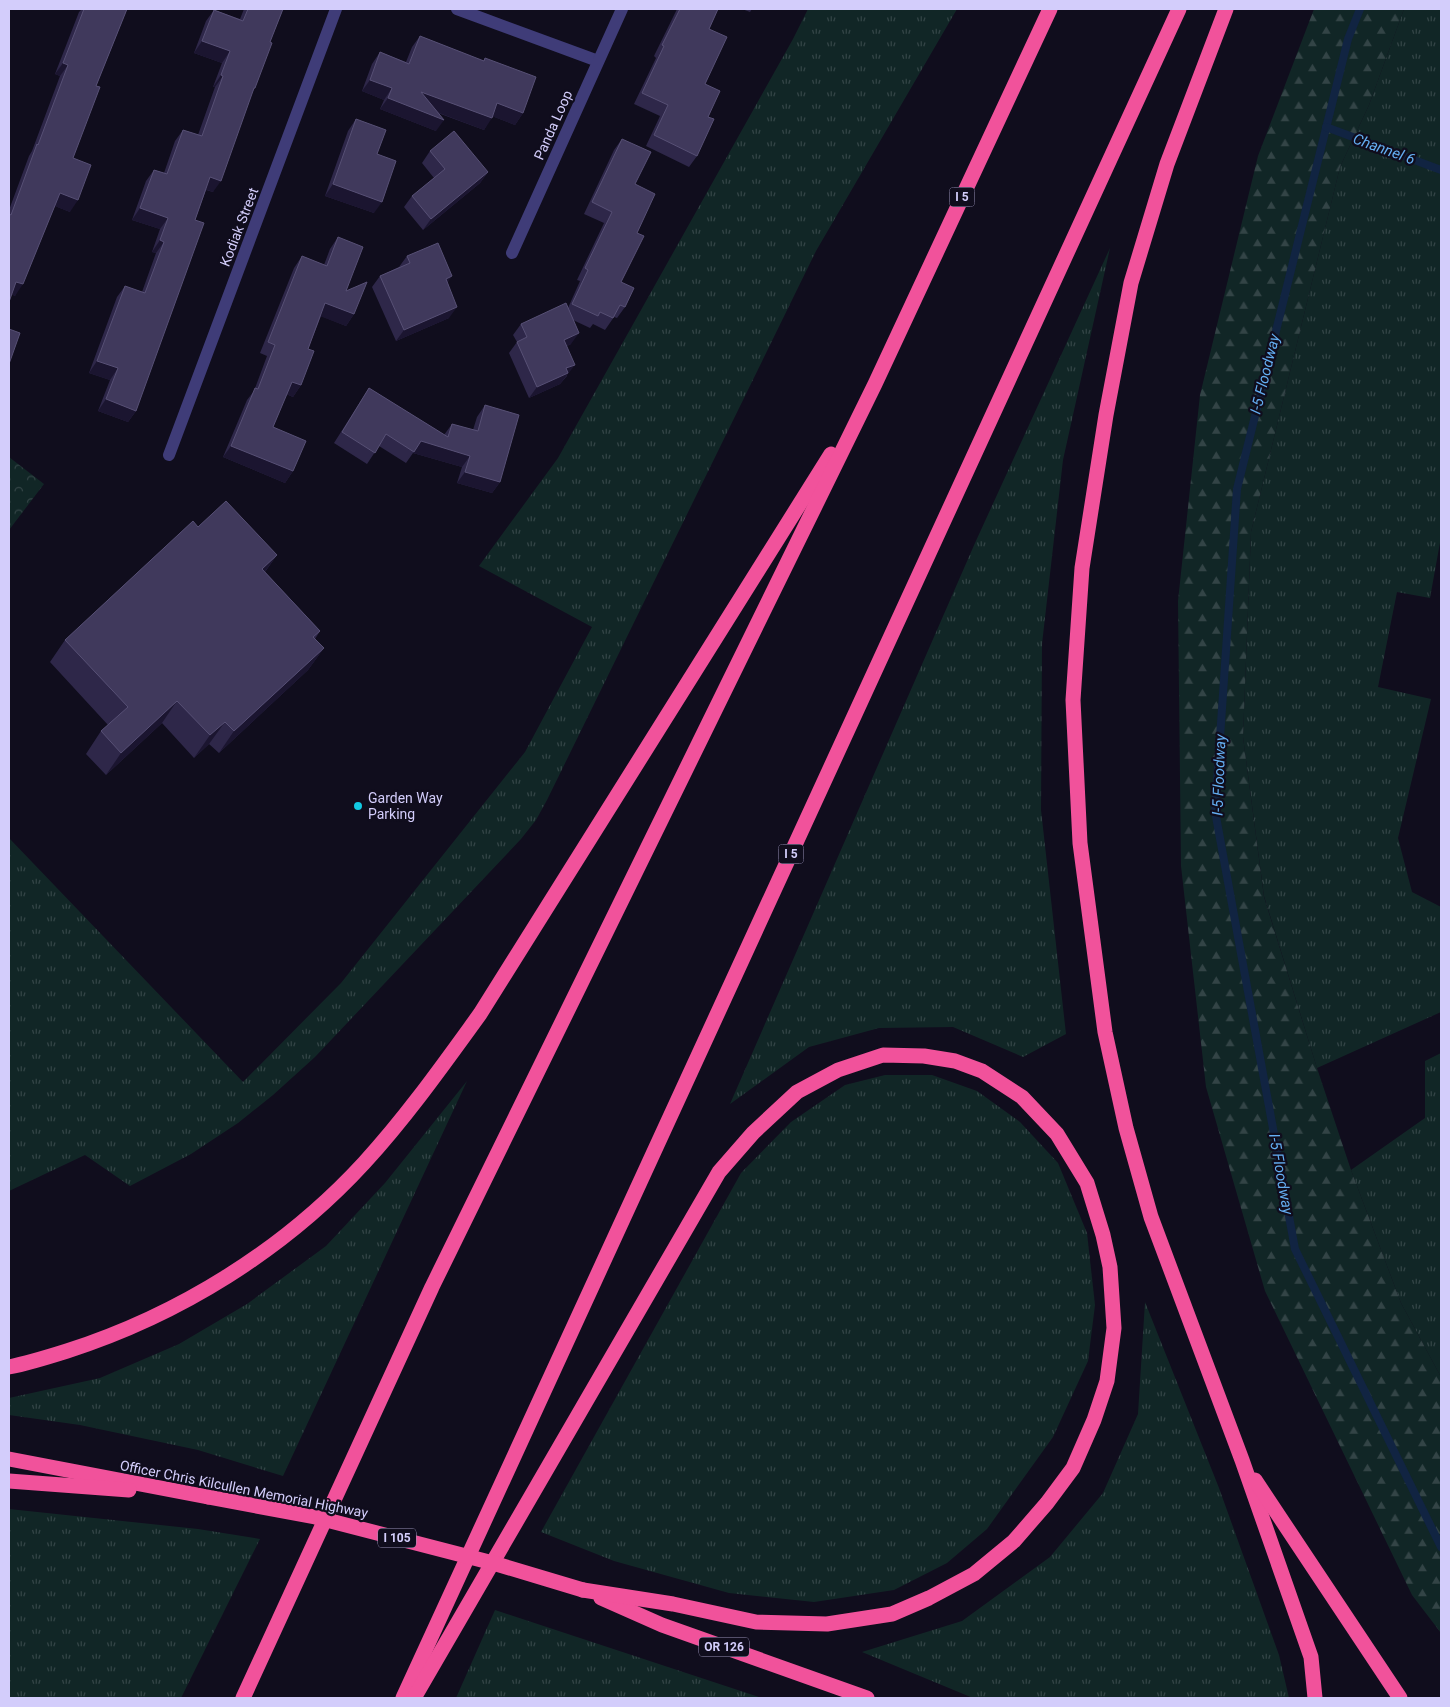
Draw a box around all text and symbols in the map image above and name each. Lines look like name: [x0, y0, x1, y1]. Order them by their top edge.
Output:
street label: Panda Loop: [531, 88, 576, 162]
water label: Channel 6: [1351, 129, 1417, 169]
street label: Kodiak Street: [217, 185, 261, 269]
road number: I 5: [950, 188, 974, 206]
water label: I-5 Floodway: [1246, 331, 1284, 416]
water label: I-5 Floodway: [1209, 733, 1229, 816]
place label: Garden Way Parking: [368, 790, 443, 822]
marker: Garden Way Parking: [352, 800, 364, 812]
road number: I 5: [778, 844, 804, 864]
water label: I-5 Floodway: [1265, 1132, 1297, 1217]
street label: Officer Chris Kilcullen Memorial Highway: [119, 1457, 370, 1521]
road number: I 105: [378, 1529, 416, 1548]
road number: OR 126: [699, 1638, 749, 1656]

